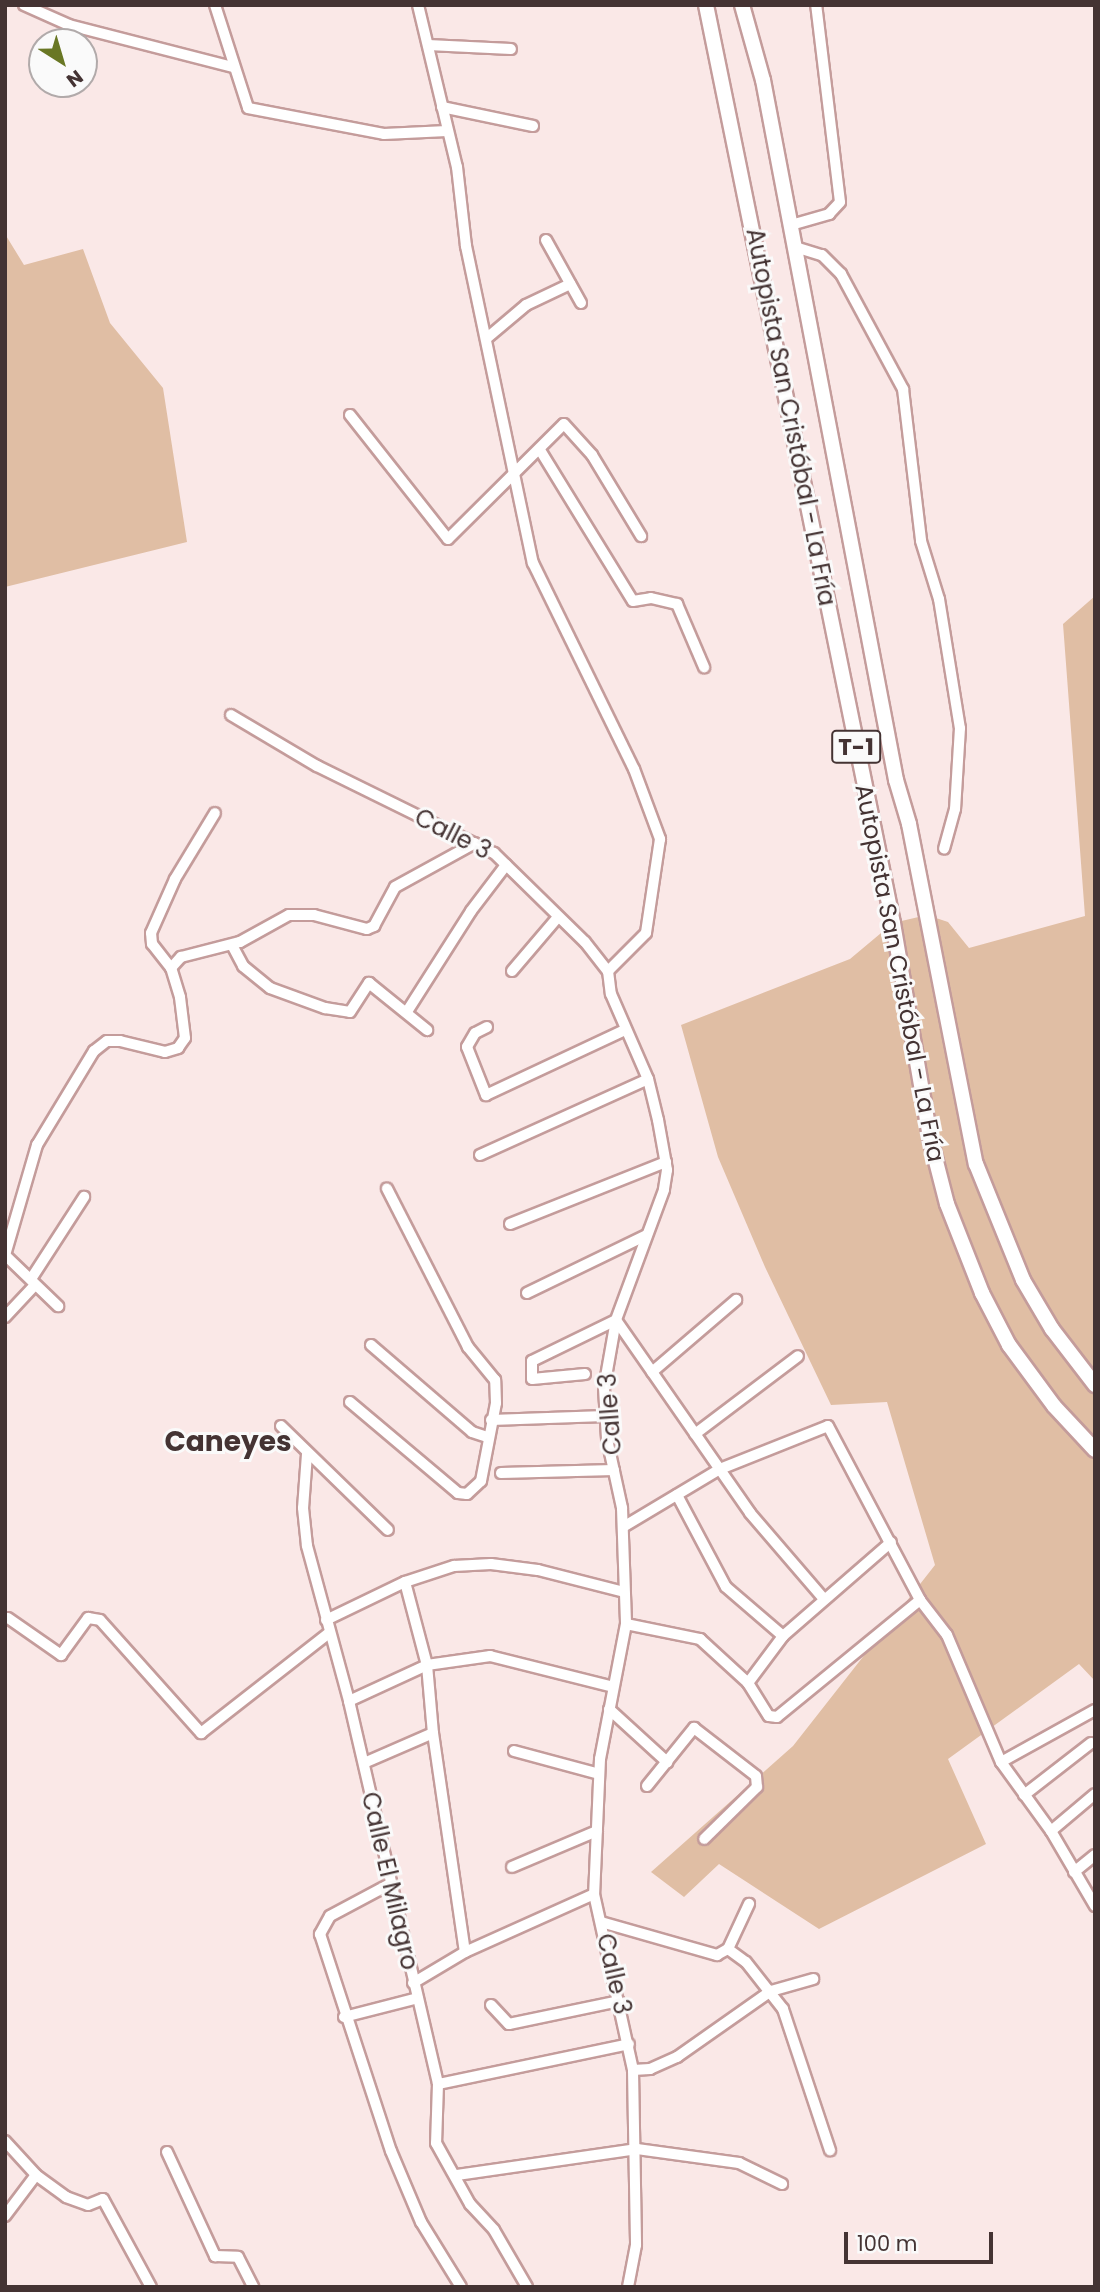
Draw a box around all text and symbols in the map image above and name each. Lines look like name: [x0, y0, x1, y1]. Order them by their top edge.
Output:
north arrow: [28, 28, 98, 98]
text: N: [61, 63, 89, 94]
street label: Autopista San Cristóbal - La Fría: [740, 226, 842, 608]
road number: T-1: [830, 727, 882, 766]
street label: Autopista San Cristóbal - La Fría: [849, 782, 951, 1164]
street label: Calle 3: [410, 803, 496, 865]
street label: Calle 3: [593, 1372, 627, 1456]
district label: Caneyes: [164, 1425, 292, 1459]
street label: Calle El Milagro: [356, 1789, 424, 1973]
street label: Calle 3: [591, 1931, 637, 2017]
scale bar: [848, 2218, 997, 2262]
text: 100 m: [857, 2229, 917, 2258]

